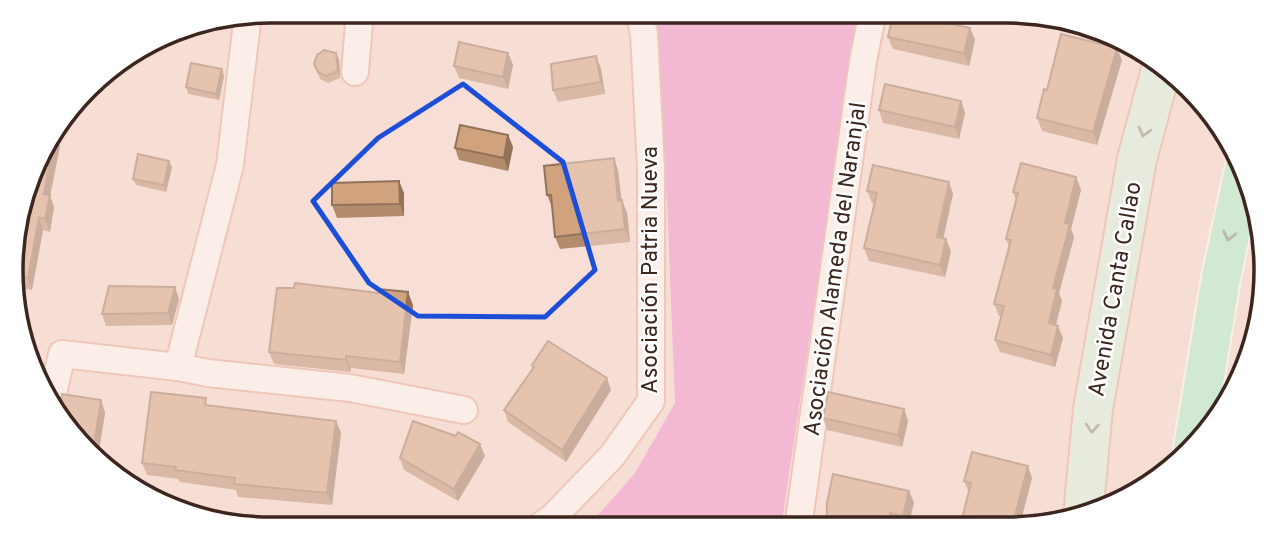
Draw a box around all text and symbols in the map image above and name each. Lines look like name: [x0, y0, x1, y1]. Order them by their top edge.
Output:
street label: Asociación Alameda del Naranjal: [799, 100, 874, 438]
one-way arrow: [1138, 125, 1153, 137]
street label: Asociación Patria Nueva: [637, 146, 666, 394]
street label: Avenida Canta Callao: [1083, 180, 1150, 399]
one-way arrow: [1223, 230, 1238, 242]
one-way arrow: [1085, 423, 1100, 434]

